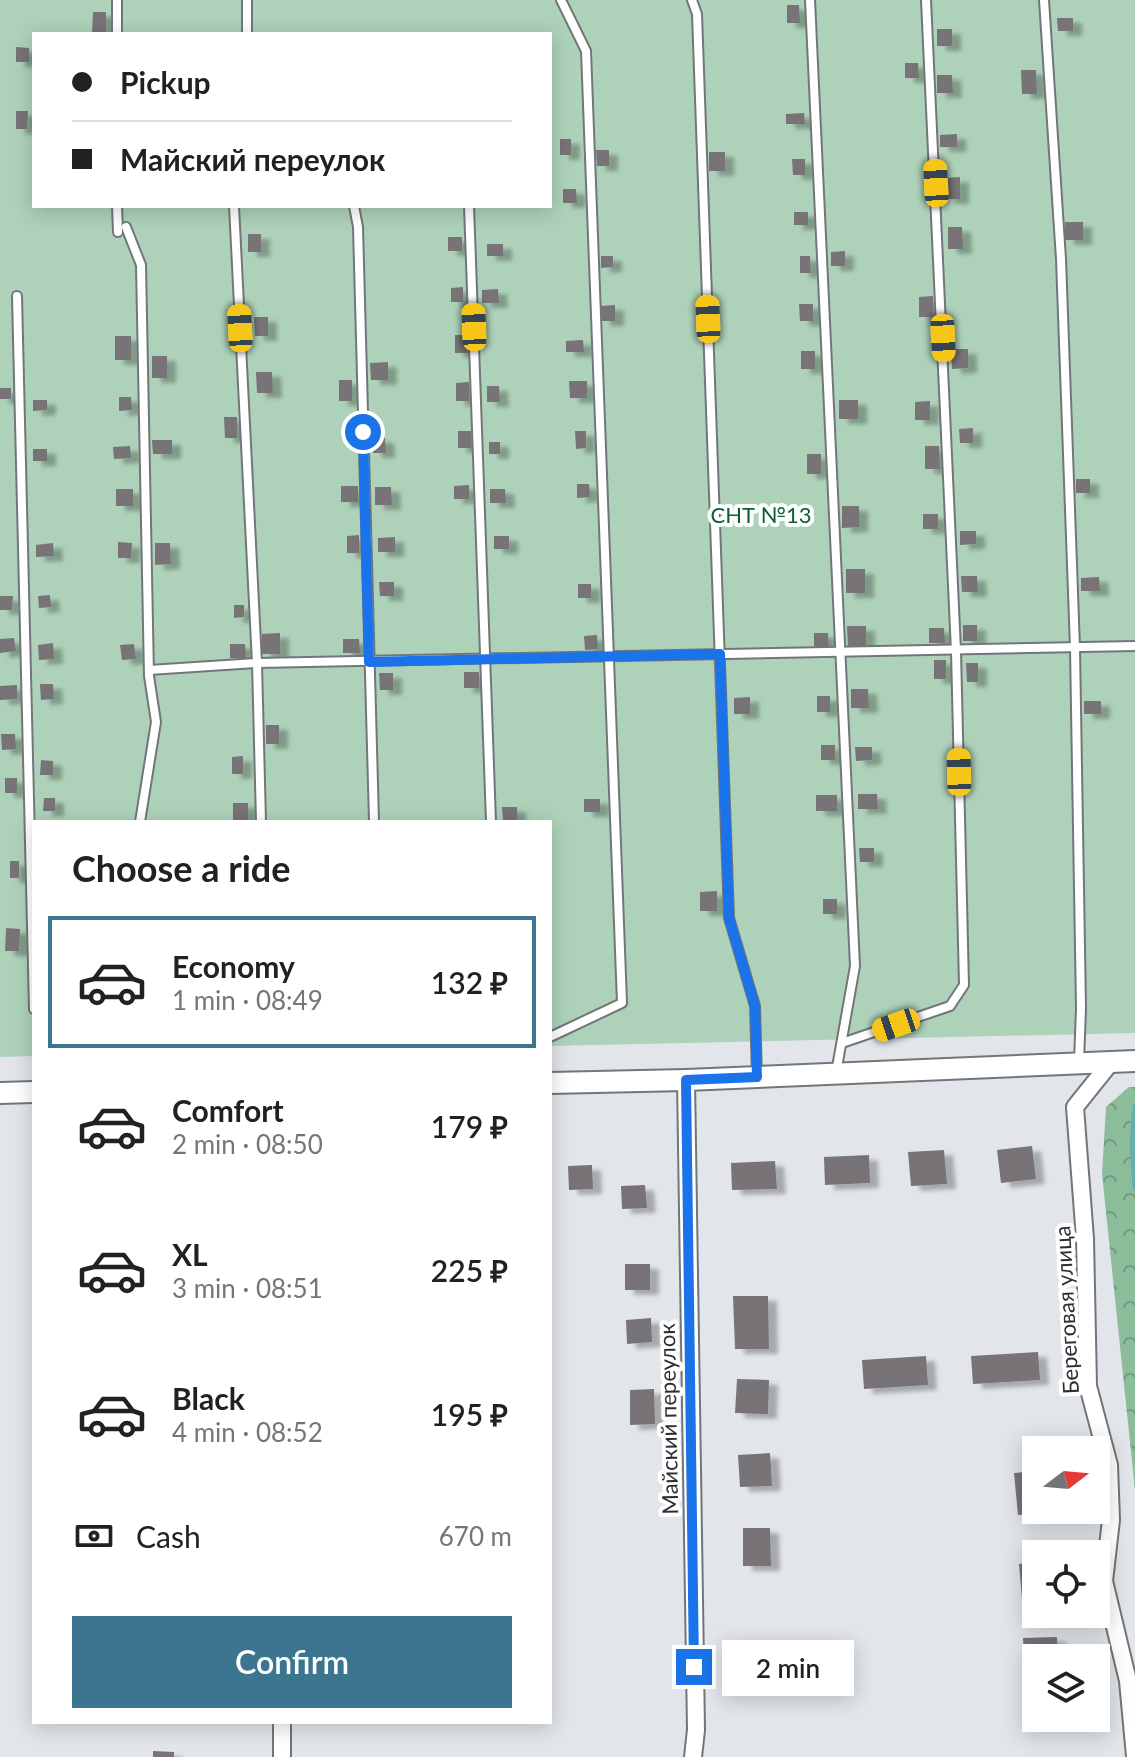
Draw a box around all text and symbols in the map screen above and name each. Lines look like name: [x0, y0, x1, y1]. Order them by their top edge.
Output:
text: Pickup: [120, 64, 211, 100]
text: Майский переулок: [120, 141, 385, 177]
car: [923, 158, 949, 208]
car: [695, 295, 721, 343]
car: [227, 303, 253, 353]
car: [461, 303, 487, 351]
car: [930, 313, 956, 363]
route start: [345, 414, 381, 450]
park label: СНТ №13: [710, 501, 812, 528]
car: [947, 748, 971, 796]
text: Choose a ride: [72, 846, 291, 890]
icon: car: [76, 946, 148, 1018]
text: Economy: [172, 948, 295, 984]
text: 132 ₽: [431, 964, 508, 1000]
text: 1 min · 08:49: [172, 984, 323, 1016]
car: [869, 1006, 923, 1044]
icon: car: [76, 1090, 148, 1162]
text: Comfort: [172, 1092, 284, 1128]
text: 179 ₽: [431, 1108, 508, 1144]
text: 2 min · 08:50: [172, 1128, 323, 1160]
street label: Береговая улица: [1048, 1225, 1084, 1395]
icon: car: [76, 1234, 148, 1306]
text: XL: [172, 1236, 208, 1272]
text: 225 ₽: [431, 1252, 508, 1288]
text: 3 min · 08:51: [172, 1272, 323, 1304]
street label: Майский переулок: [653, 1323, 683, 1515]
icon: car: [76, 1378, 148, 1450]
text: Black: [172, 1380, 245, 1416]
text: 195 ₽: [431, 1396, 508, 1432]
text: 4 min · 08:52: [172, 1416, 323, 1448]
north arrow: [1022, 1436, 1110, 1524]
map controls: [1022, 1436, 1110, 1732]
icon: cash: [72, 1514, 116, 1558]
text: Cash: [136, 1518, 201, 1554]
text: 670 m: [439, 1520, 512, 1552]
button: locate: [1022, 1540, 1110, 1628]
button: Confirm: [72, 1616, 512, 1708]
callout: 2 min: [722, 1639, 854, 1695]
button: layers: [1022, 1644, 1110, 1732]
route end: [676, 1649, 712, 1685]
text: 2 min: [756, 1652, 820, 1684]

